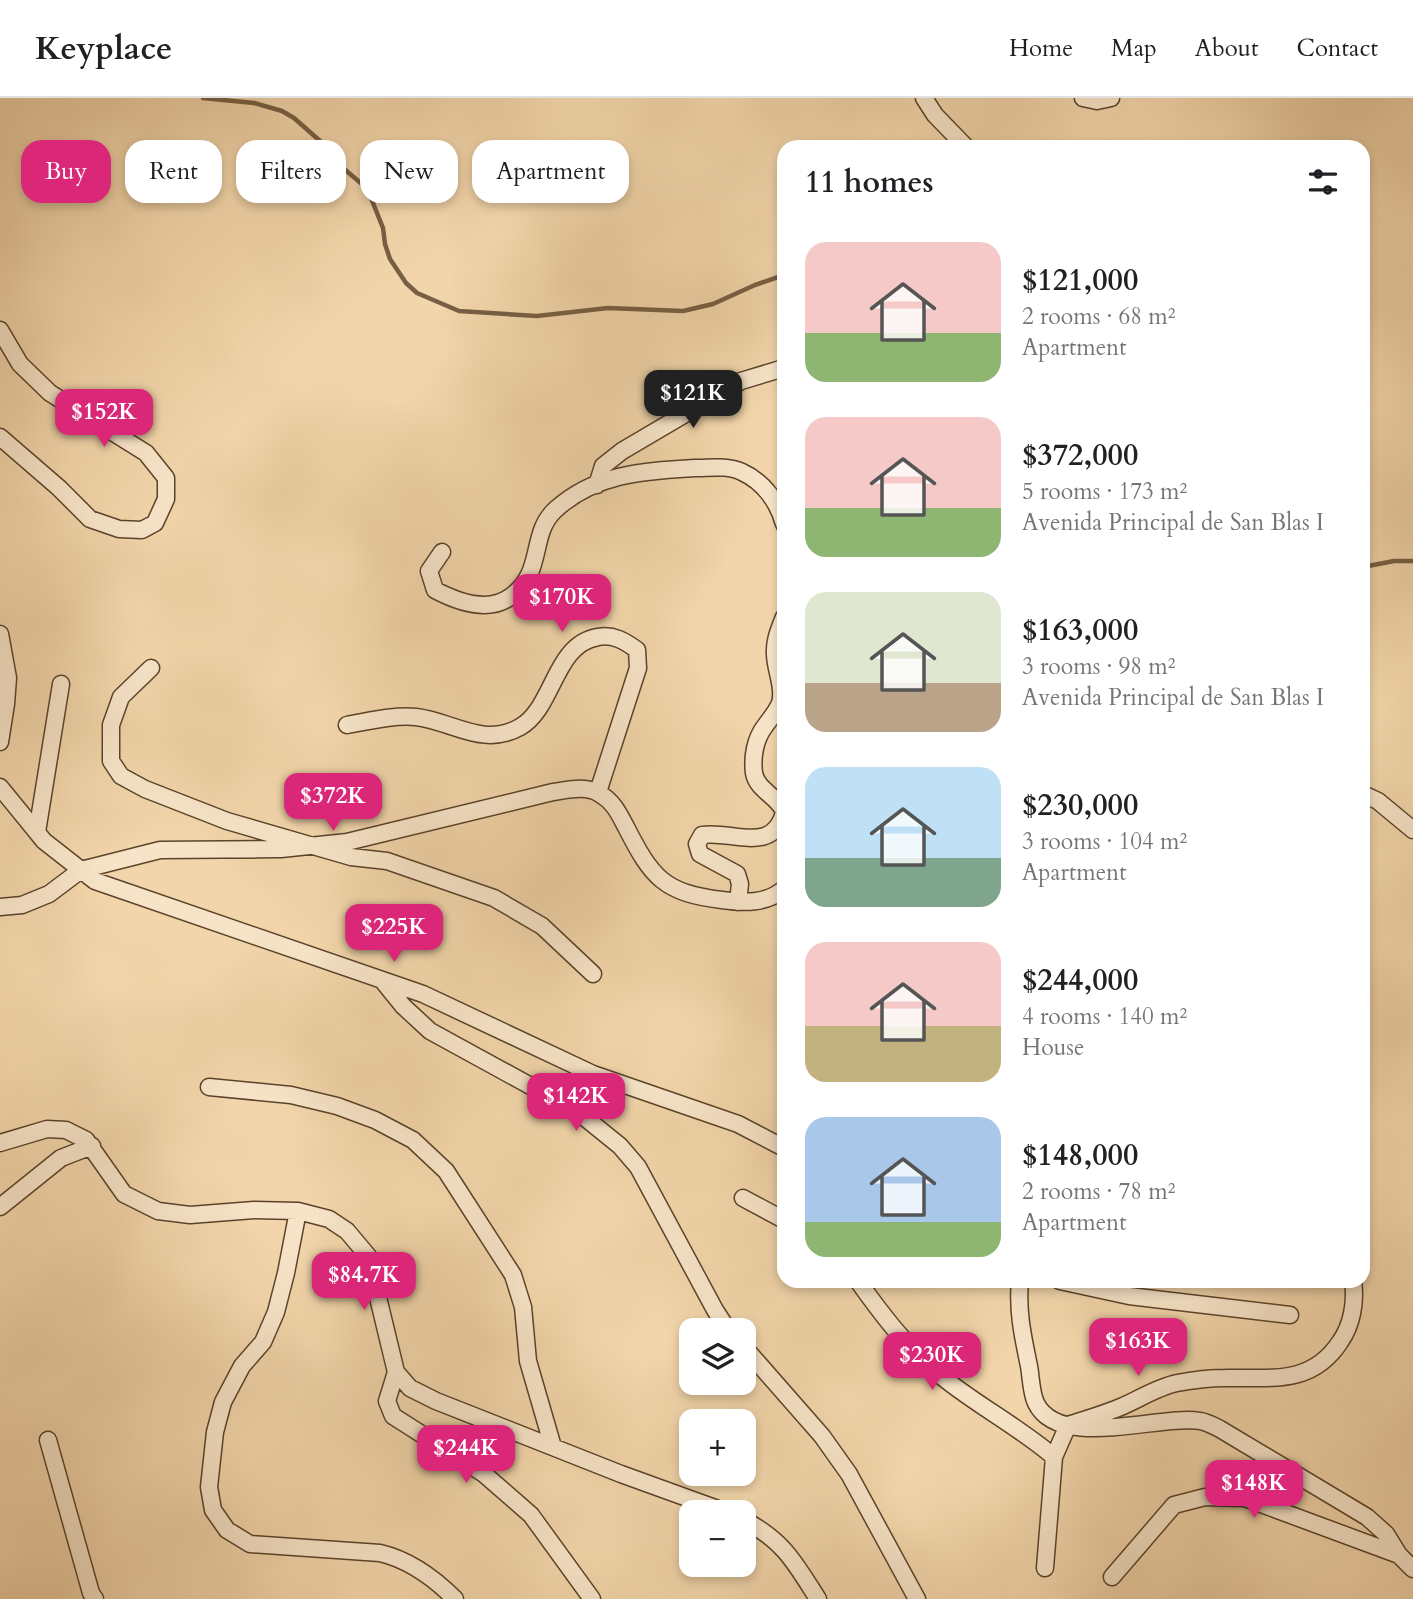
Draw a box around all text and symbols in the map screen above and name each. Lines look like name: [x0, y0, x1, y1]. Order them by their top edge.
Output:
text: Keyplace: [35, 26, 172, 71]
text: Home: [1009, 32, 1073, 65]
text: Map: [1111, 32, 1157, 65]
text: About: [1195, 32, 1259, 65]
text: Contact: [1297, 32, 1378, 65]
chip: Buy: [21, 140, 111, 203]
chip: Rent: [125, 140, 222, 203]
chip: Filters: [236, 140, 346, 203]
chip: New: [360, 140, 458, 203]
chip: Apartment: [472, 140, 629, 203]
text: 11 homes: [805, 162, 934, 203]
icon: filters: [1304, 163, 1342, 201]
text: $121,000: [1022, 260, 1138, 301]
icon: home: [861, 270, 945, 354]
text: 2 rooms · 68 m²: [1022, 301, 1175, 332]
text: Apartment: [1022, 332, 1126, 363]
pin: $121K: [644, 370, 742, 430]
text: $121K: [660, 377, 726, 408]
pin: $152K: [55, 390, 153, 449]
text: $152K: [71, 396, 137, 427]
text: $372,000: [1022, 435, 1138, 476]
icon: home: [861, 445, 945, 529]
text: 5 rooms · 173 m²: [1022, 476, 1187, 507]
text: Avenida Principal de San Blas I: [1022, 507, 1324, 538]
pin: $170K: [513, 574, 611, 634]
text: $170K: [529, 581, 595, 612]
text: $163,000: [1022, 610, 1138, 651]
icon: home: [861, 620, 945, 704]
text: 3 rooms · 98 m²: [1022, 651, 1175, 682]
text: Avenida Principal de San Blas I: [1022, 682, 1324, 713]
pin: $372K: [284, 774, 382, 833]
text: $372K: [300, 780, 366, 811]
text: $230,000: [1022, 785, 1138, 826]
icon: home: [861, 795, 945, 879]
text: 3 rooms · 104 m²: [1022, 826, 1187, 857]
text: Apartment: [1022, 857, 1126, 888]
pin: $225K: [345, 904, 443, 964]
text: $225K: [361, 911, 427, 942]
text: $244,000: [1022, 960, 1138, 1001]
icon: home: [861, 970, 945, 1054]
text: 4 rooms · 140 m²: [1022, 1001, 1187, 1032]
text: House: [1022, 1032, 1084, 1063]
pin: $142K: [527, 1074, 625, 1133]
text: $142K: [543, 1080, 609, 1111]
text: $148,000: [1022, 1135, 1138, 1176]
icon: home: [861, 1145, 945, 1229]
text: 2 rooms · 78 m²: [1022, 1176, 1175, 1207]
text: Apartment: [1022, 1207, 1126, 1238]
pin: $84.7K: [307, 1252, 421, 1312]
text: $84.7K: [328, 1259, 400, 1290]
map controls: [679, 1318, 756, 1577]
button: layers: [679, 1318, 756, 1395]
pin: $163K: [1089, 1318, 1187, 1378]
text: $163K: [1105, 1325, 1171, 1356]
pin: $230K: [883, 1332, 981, 1392]
text: $230K: [899, 1339, 965, 1370]
button: +: [679, 1409, 756, 1486]
pin: $244K: [417, 1426, 515, 1485]
text: $244K: [433, 1432, 499, 1463]
pin: $148K: [1205, 1460, 1303, 1520]
text: $148K: [1221, 1467, 1287, 1498]
button: −: [679, 1500, 756, 1577]

